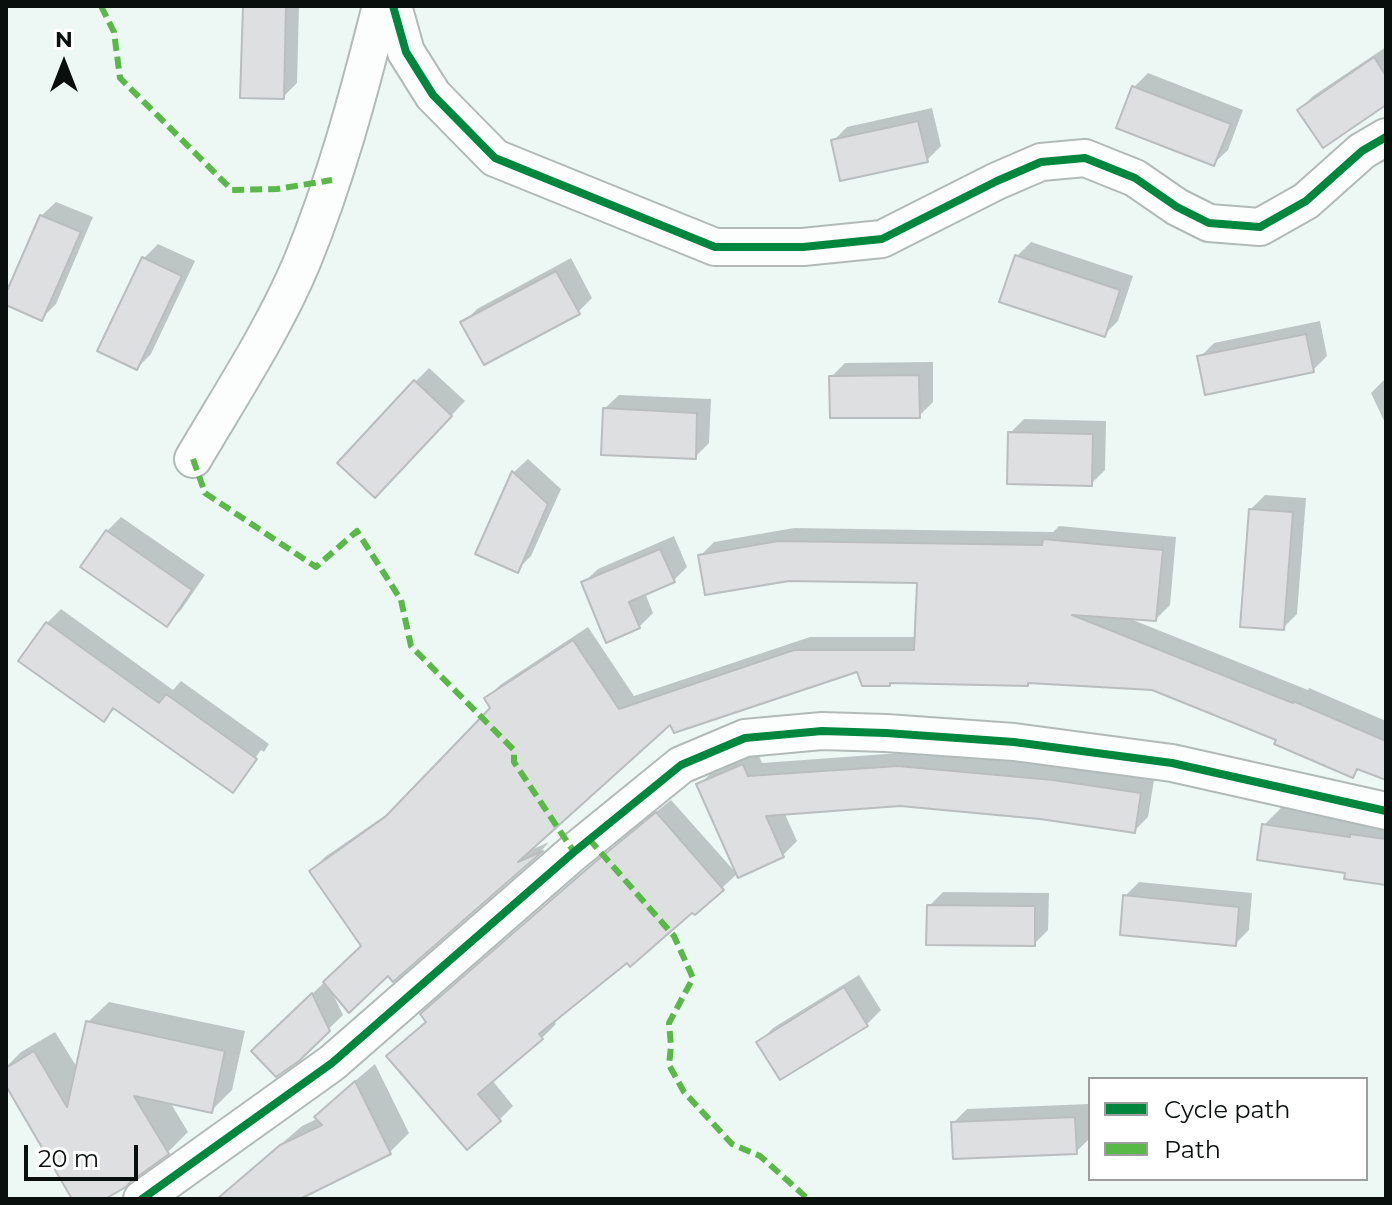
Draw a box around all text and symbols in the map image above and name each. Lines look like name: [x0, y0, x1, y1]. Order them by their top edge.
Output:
north arrow: [24, 24, 104, 104]
text: N: [55, 26, 73, 53]
legend: [1088, 1077, 1368, 1181]
text: Cycle path: [1164, 1095, 1291, 1124]
scale bar: [28, 1129, 142, 1179]
text: Path: [1164, 1135, 1221, 1164]
text: 20 m: [38, 1144, 99, 1173]

